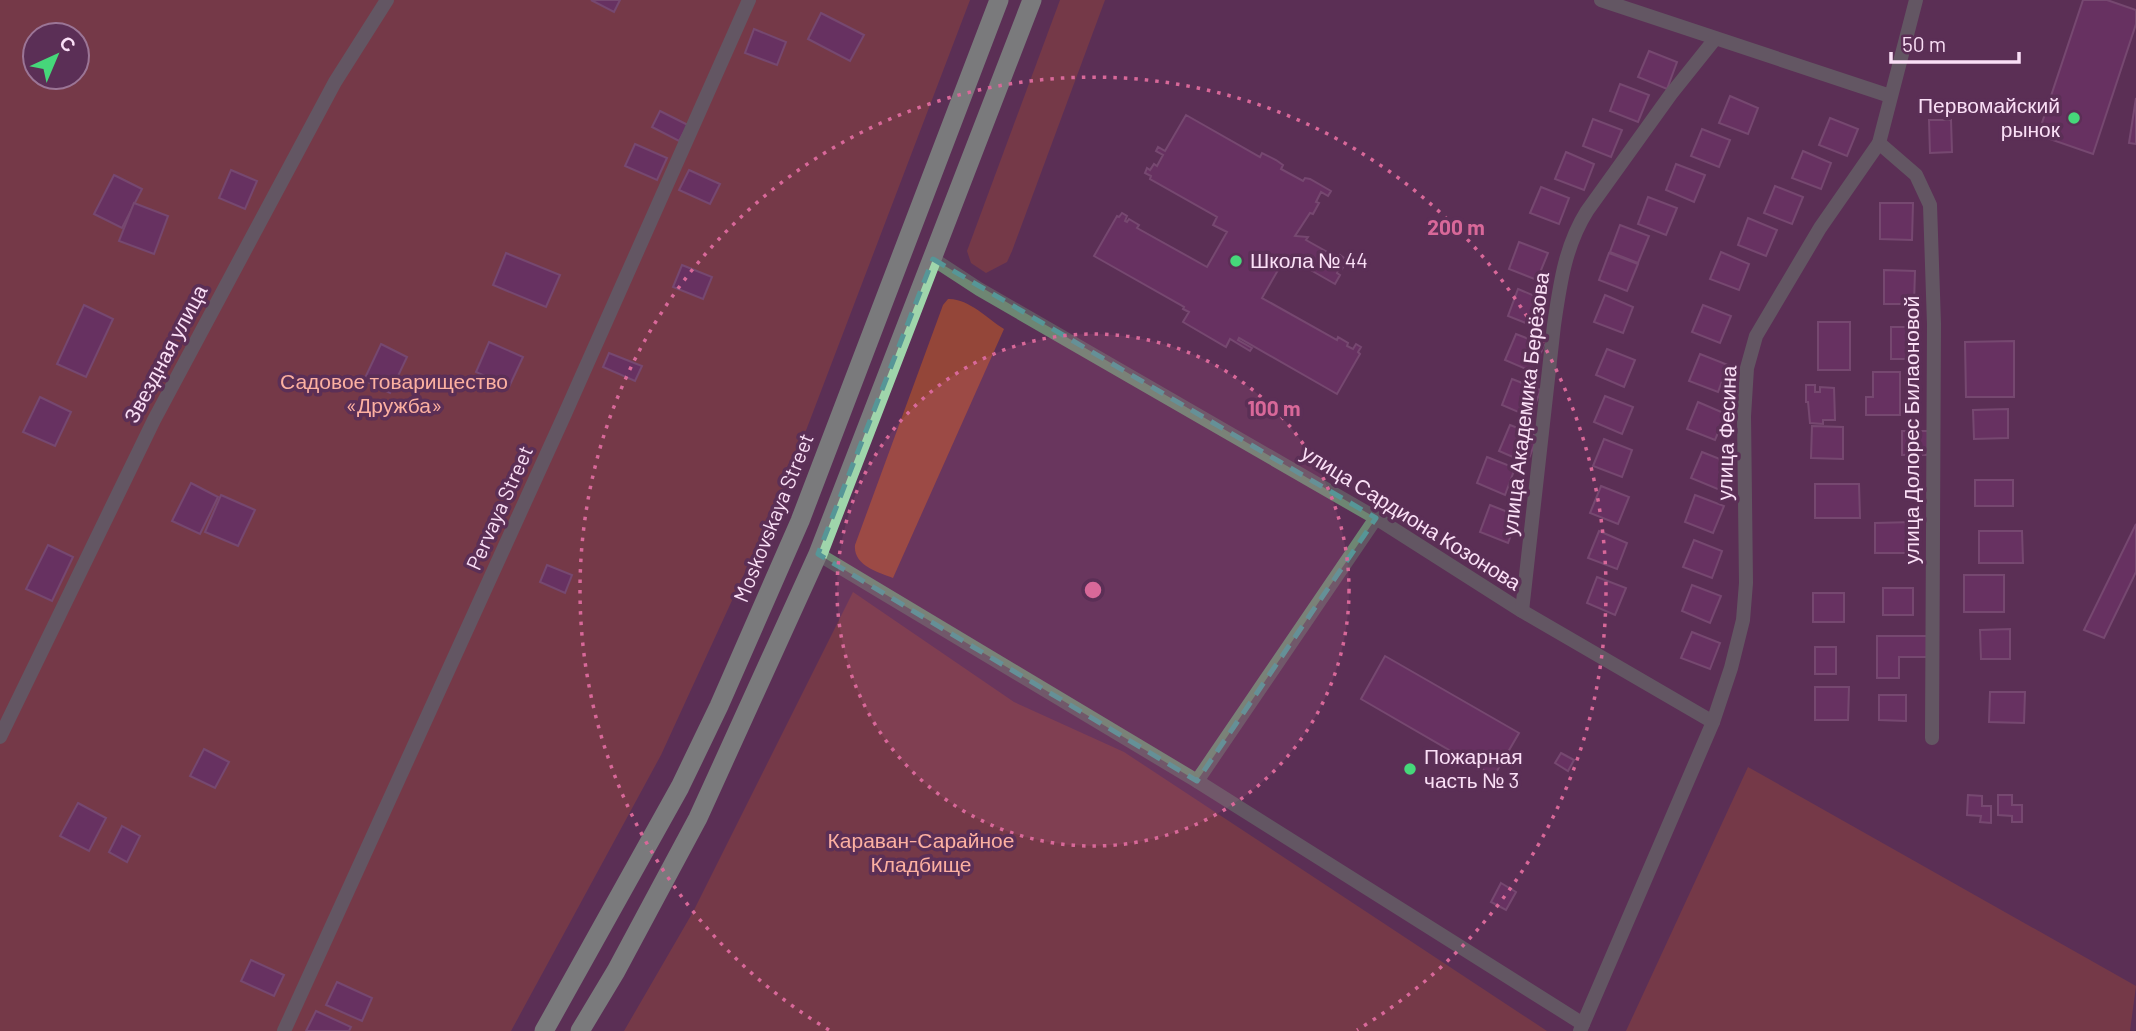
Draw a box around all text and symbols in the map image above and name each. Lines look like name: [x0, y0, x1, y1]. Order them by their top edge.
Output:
north arrow: [21, 21, 91, 91]
scale bar: [1891, 21, 2019, 65]
text: С: [55, 30, 81, 57]
text: 50 m: [1902, 31, 1946, 56]
place label: Первомайский рынок: [1918, 92, 2061, 141]
marker: Первомайский рынок: [2066, 110, 2082, 126]
text: 200 m: [1427, 214, 1485, 239]
place label: Школа № 44: [1250, 247, 1368, 272]
marker: Школа № 44: [1228, 253, 1244, 269]
street label: улица Академика Берёзова: [1496, 270, 1553, 537]
street label: Звездная улица: [118, 280, 212, 427]
street label: улица Долорес Билаоновой: [1898, 296, 1923, 564]
street label: улица Фесина: [1711, 365, 1740, 501]
park label: Садовое товарищество «Дружба»: [280, 368, 508, 417]
text: 100 m: [1247, 395, 1301, 420]
street label: Moskovskaya Street: [727, 429, 818, 605]
street label: улица Сардиона Козонова: [1297, 439, 1526, 595]
street label: Pervaya Street: [460, 441, 537, 573]
centre of rings: [1081, 578, 1105, 602]
place label: Пожарная часть № 3: [1424, 743, 1523, 792]
marker: Пожарная часть № 3: [1402, 761, 1418, 777]
park label: Караван-Сарайное Кладбище: [828, 827, 1014, 876]

